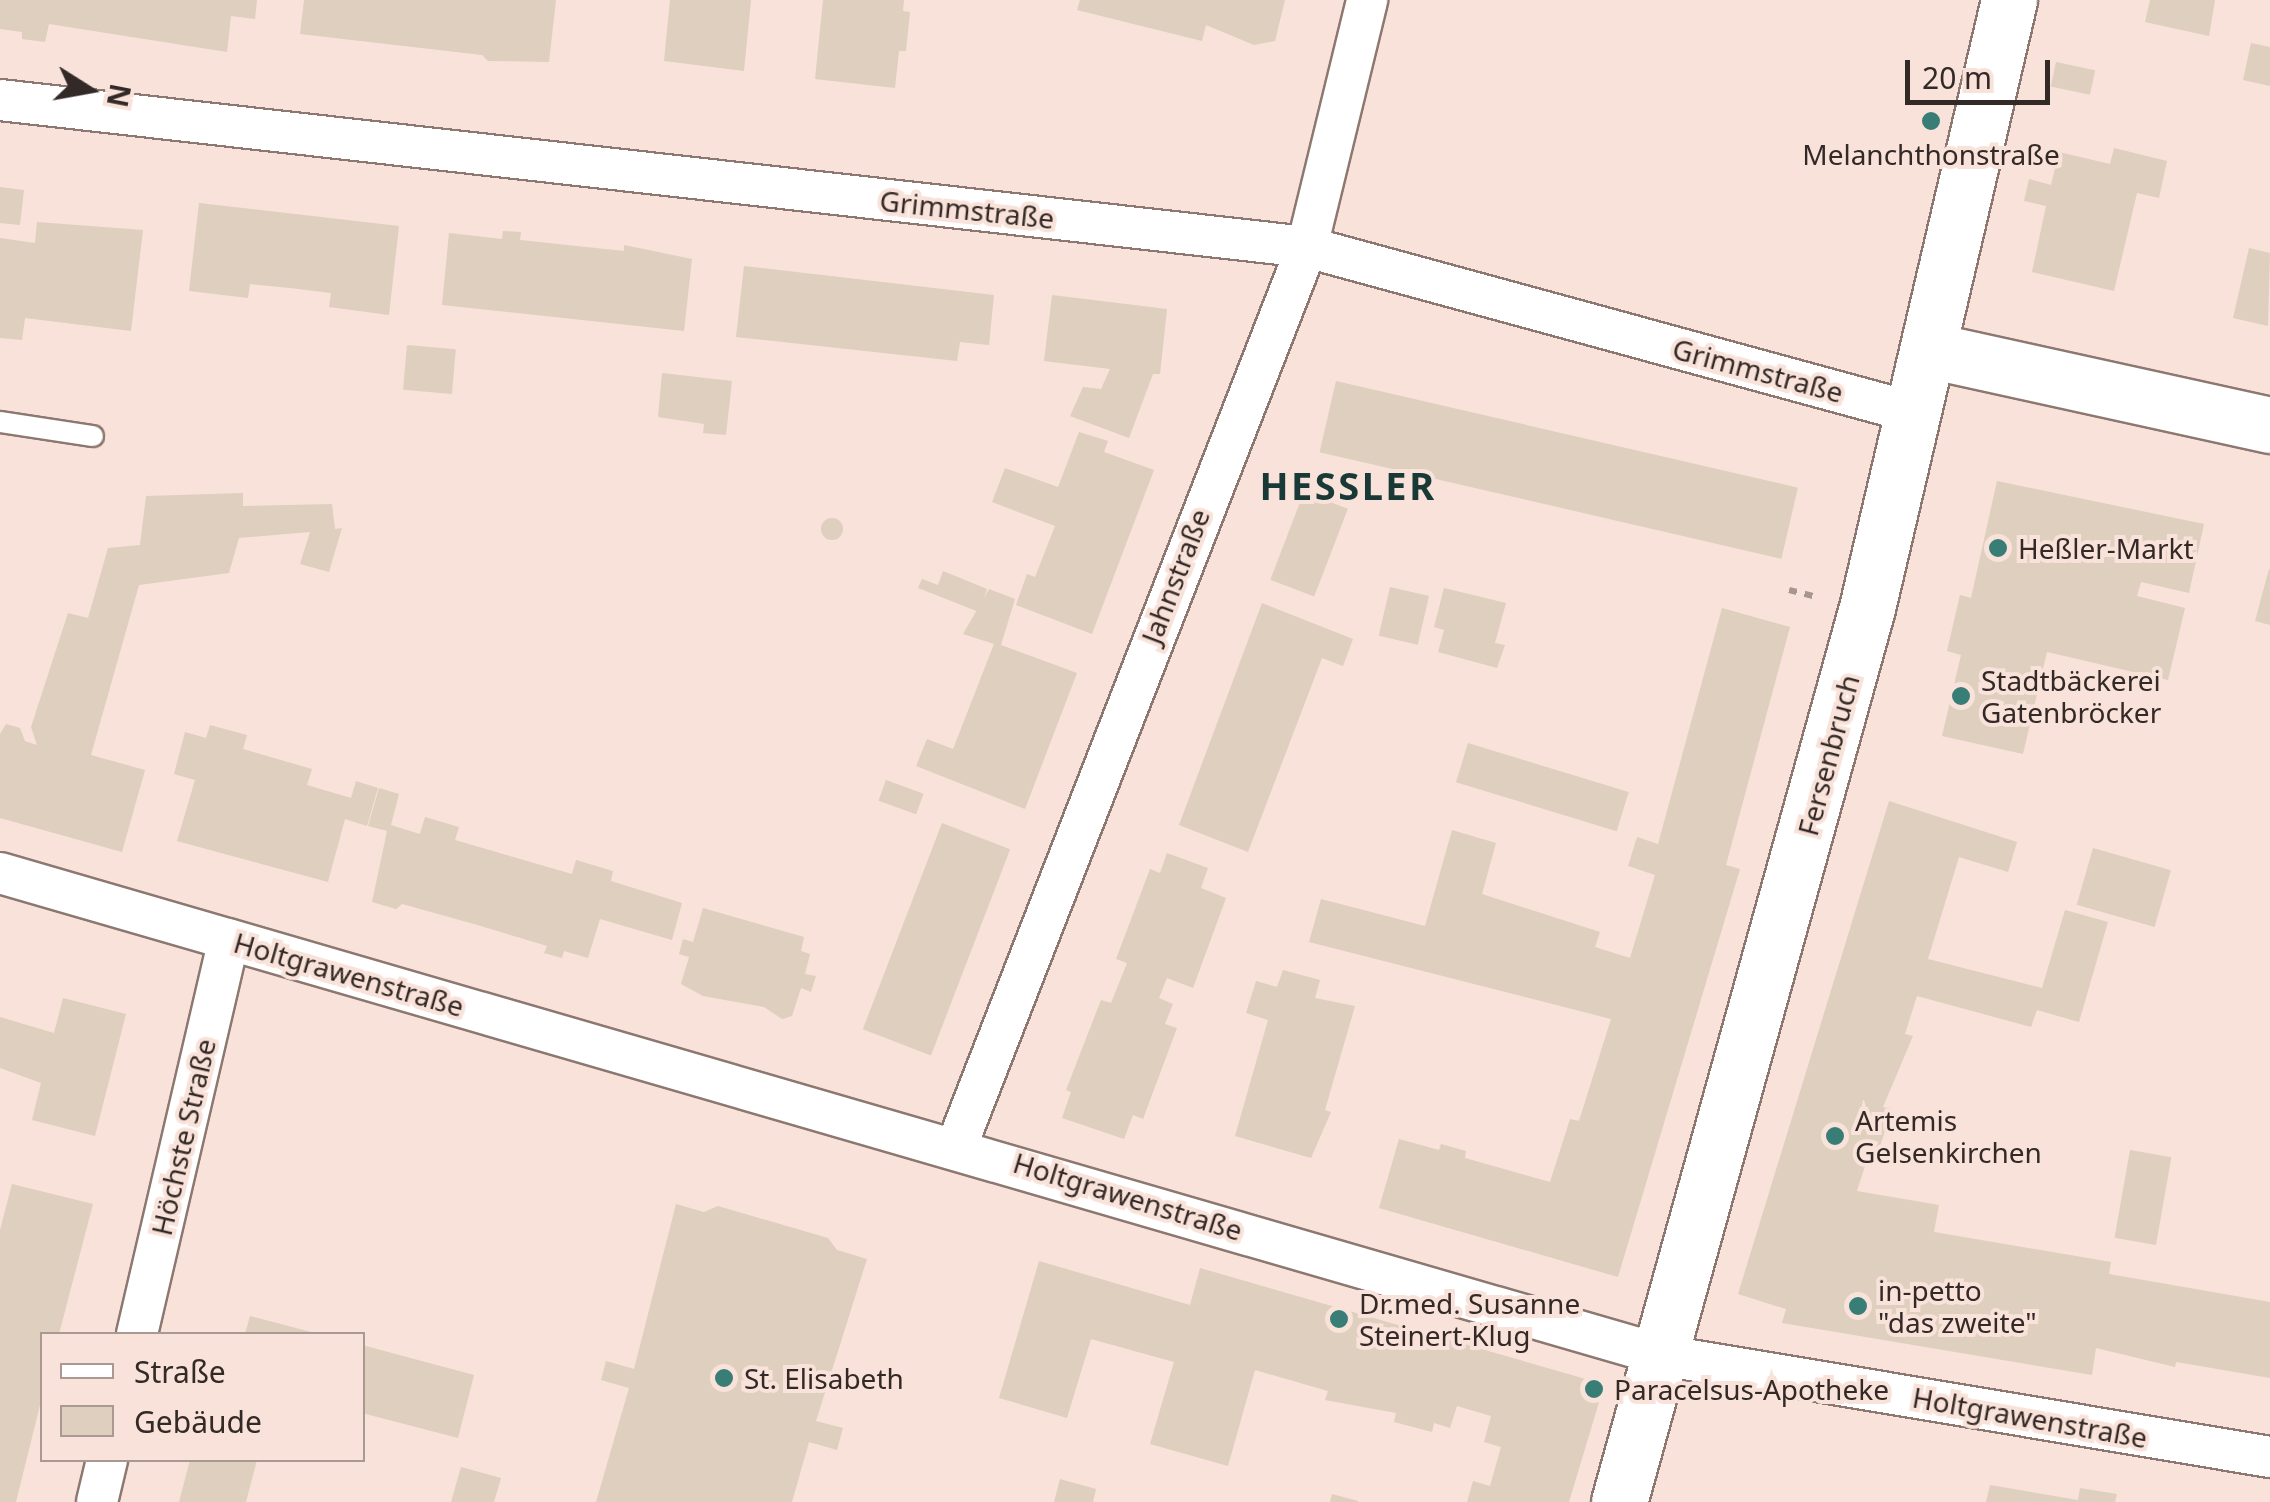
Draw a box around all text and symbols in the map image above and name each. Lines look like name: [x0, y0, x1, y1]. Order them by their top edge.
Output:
north arrow: [40, 40, 140, 140]
scale bar: [1910, 40, 2055, 102]
text: 20 m: [1922, 57, 1992, 98]
text: N: [99, 81, 140, 111]
marker: Melanchthonstraße: [1920, 110, 1942, 132]
place label: Melanchthonstraße: [1802, 137, 2060, 171]
street label: Grimmstraße: [878, 183, 1056, 235]
street label: Grimmstraße: [1669, 331, 1847, 409]
district label: HESSLER: [1259, 463, 1437, 509]
street label: Jahnstraße: [1134, 504, 1216, 648]
place label: Heßler-Markt: [2018, 531, 2194, 565]
marker: Heßler-Markt: [1987, 537, 2009, 559]
place label: Stadtbäckerei Gatenbröcker: [1981, 663, 2161, 729]
street label: Fersenbruch: [1790, 671, 1866, 839]
marker: Stadtbäckerei Gatenbröcker: [1950, 685, 1972, 707]
street label: Holtgrawenstraße: [230, 925, 468, 1023]
street label: Höchste Straße: [144, 1035, 222, 1239]
place label: Artemis Gelsenkirchen: [1855, 1103, 2042, 1169]
marker: Artemis Gelsenkirchen: [1824, 1125, 1846, 1147]
street label: Holtgrawenstraße: [1009, 1145, 1247, 1247]
place label: in-petto "das zweite": [1878, 1273, 2037, 1339]
place label: Dr.med. Susanne Steinert-Klug: [1359, 1286, 1580, 1352]
marker: in-petto "das zweite": [1847, 1295, 1869, 1317]
marker: Dr.med. Susanne Steinert-Klug: [1328, 1308, 1350, 1330]
legend: [40, 1332, 365, 1462]
text: Straße: [134, 1351, 226, 1392]
place label: St. Elisabeth: [744, 1361, 904, 1395]
marker: St. Elisabeth: [713, 1367, 735, 1389]
place label: Paracelsus-Apotheke: [1614, 1372, 1889, 1406]
marker: Paracelsus-Apotheke: [1583, 1378, 1605, 1400]
street label: Holtgrawenstraße: [1910, 1380, 2150, 1454]
text: Gebäude: [134, 1401, 262, 1442]

